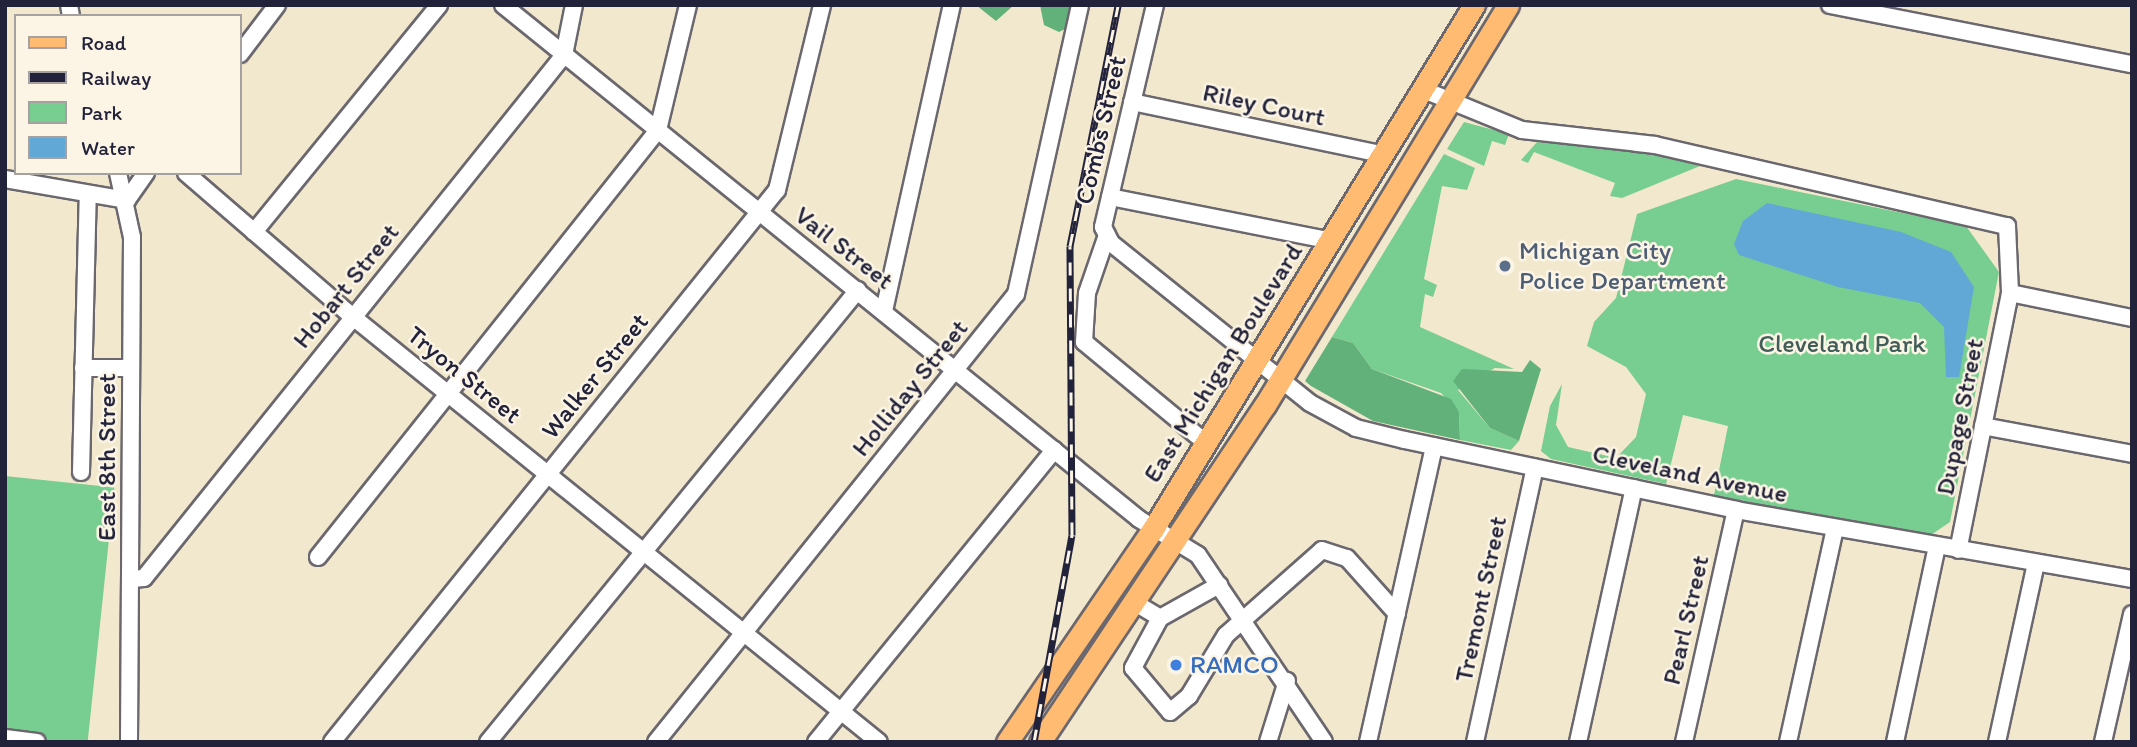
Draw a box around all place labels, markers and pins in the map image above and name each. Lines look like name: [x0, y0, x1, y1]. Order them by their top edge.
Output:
place label: Michigan City Police Department: [1519, 235, 1724, 296]
marker: Michigan City Police Department: [1497, 258, 1513, 274]
place label: RAMCO: [1190, 649, 1279, 681]
marker: RAMCO: [1168, 657, 1184, 673]

